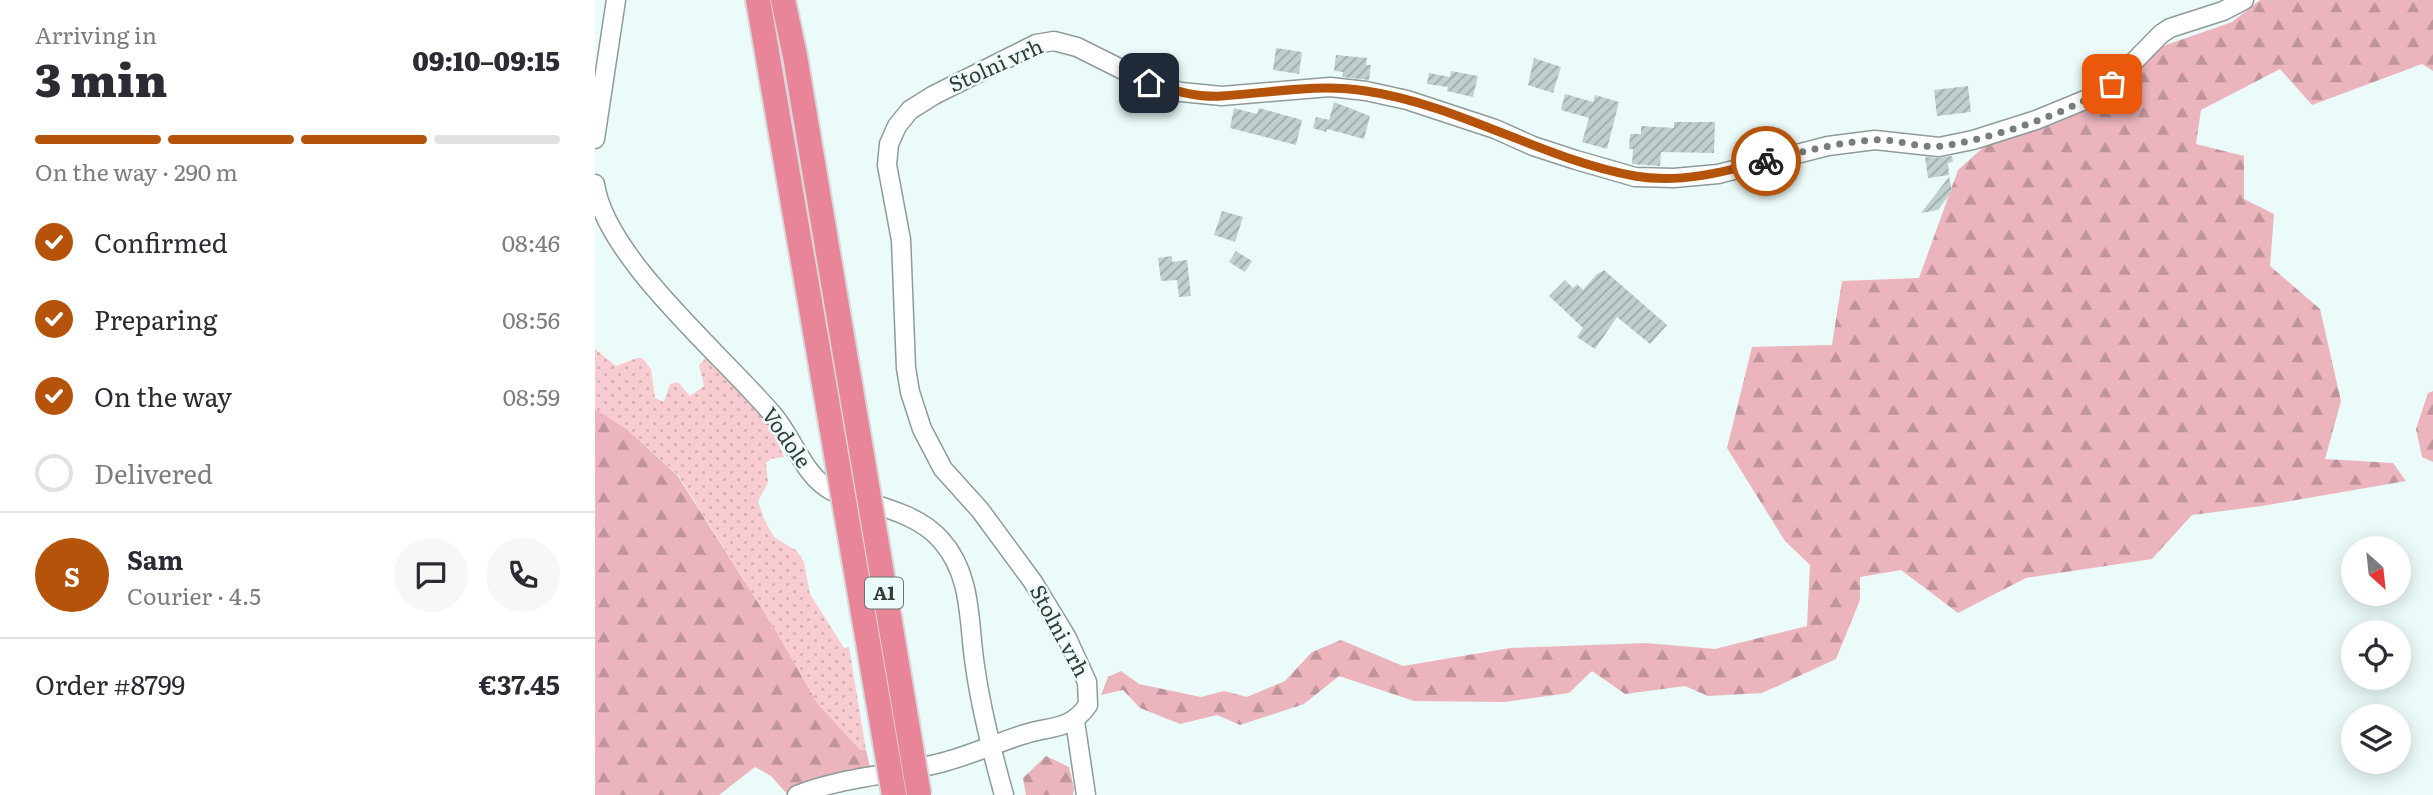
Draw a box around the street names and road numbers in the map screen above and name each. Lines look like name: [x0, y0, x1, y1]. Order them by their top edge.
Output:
street label: Stolni vrh: [943, 29, 1047, 98]
street label: Vodole: [756, 400, 820, 473]
road number: A1: [865, 578, 903, 608]
street label: Stolni vrh: [1024, 578, 1099, 682]

